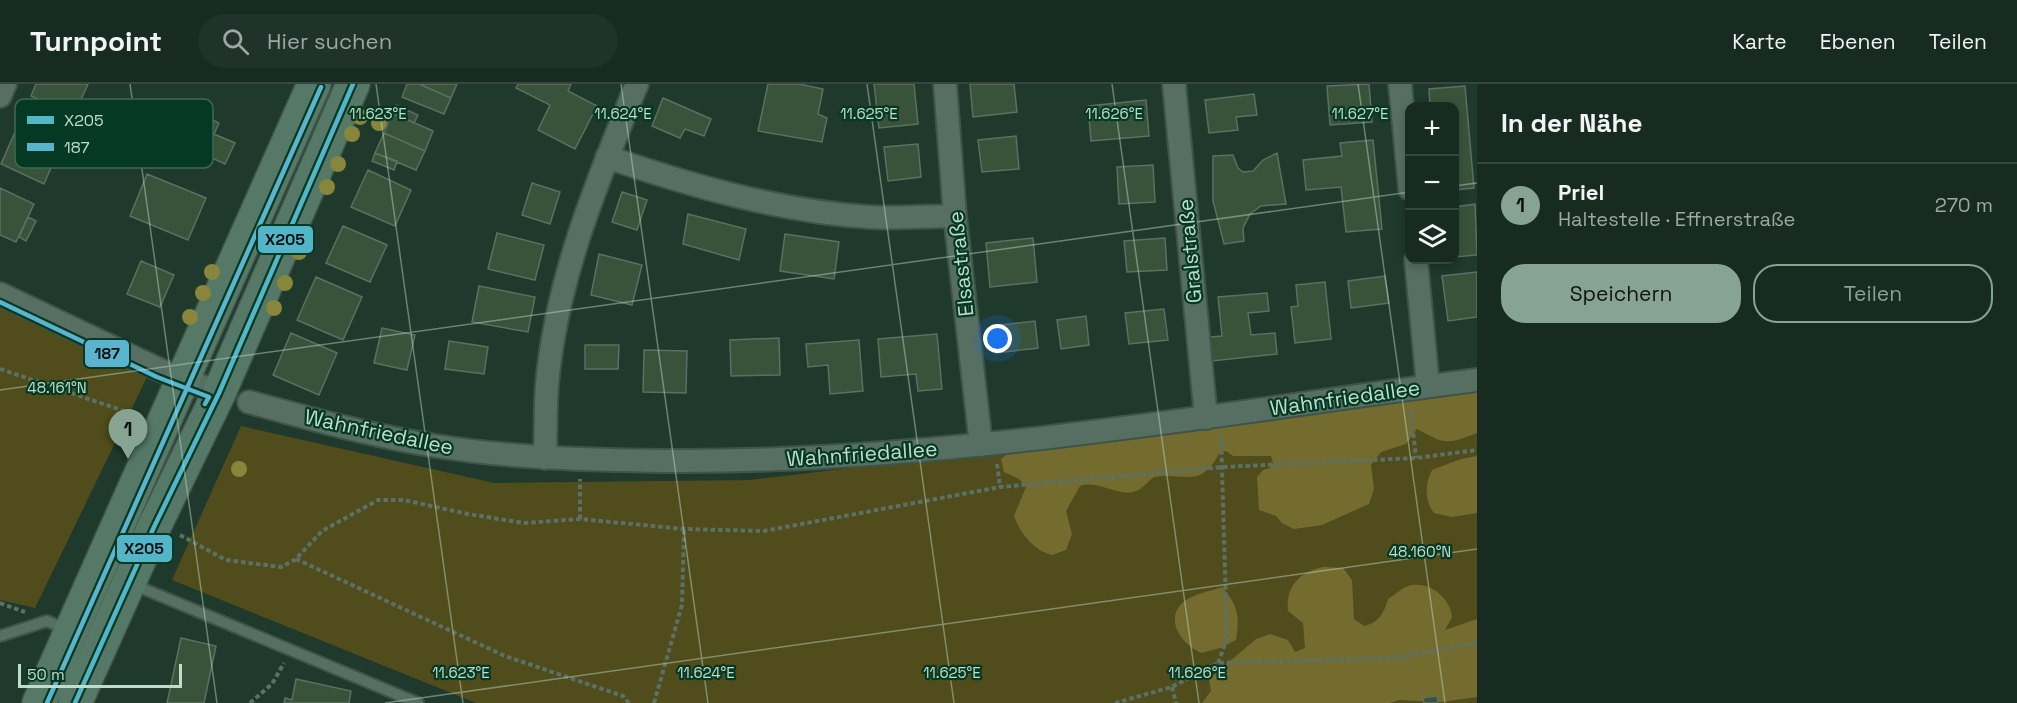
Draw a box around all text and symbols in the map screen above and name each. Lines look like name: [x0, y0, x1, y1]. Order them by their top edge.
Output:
search box: [198, 14, 618, 68]
text: Turnpoint: [30, 23, 162, 59]
icon: search: [219, 25, 252, 58]
text: Hier suchen: [267, 27, 392, 55]
text: Karte: [1732, 28, 1787, 55]
text: Ebenen: [1820, 28, 1896, 55]
text: Teilen: [1929, 28, 1987, 55]
legend: [15, 99, 213, 168]
map controls: [1405, 102, 1459, 264]
button: +: [1405, 102, 1459, 156]
text: 11.623°E: [349, 104, 407, 123]
text: 11.624°E: [594, 104, 652, 123]
text: 11.625°E: [840, 104, 898, 123]
text: 11.626°E: [1085, 104, 1143, 123]
text: 11.627°E: [1332, 104, 1388, 123]
text: In der Nähe: [1501, 106, 1642, 140]
text: X205: [64, 110, 104, 131]
text: 187: [64, 137, 90, 158]
button: −: [1405, 156, 1459, 210]
text: Priel: [1558, 178, 1604, 206]
text: 1: [1516, 192, 1525, 218]
text: 270 m: [1935, 192, 1993, 218]
street label: Gralstraße: [1172, 198, 1207, 304]
text: Haltestelle · Effnerstraße: [1558, 206, 1795, 232]
street label: Elsastraße: [942, 210, 979, 318]
button: layers: [1405, 210, 1459, 264]
line badge: X205: [257, 225, 314, 254]
text: X205: [265, 229, 305, 250]
button: Speichern: [1501, 264, 1741, 323]
button: Teilen: [1753, 264, 1993, 323]
your location: [983, 324, 1012, 353]
line badge: 187: [84, 339, 130, 368]
text: 187: [94, 343, 120, 364]
street label: Wahnfriedallee: [1268, 374, 1422, 421]
text: 48.161°N: [27, 378, 87, 397]
street label: Wahnfriedallee: [302, 403, 456, 460]
pin: 1: [108, 410, 148, 459]
street label: Wahnfriedallee: [786, 435, 938, 472]
line badge: X205: [116, 534, 173, 563]
text: X205: [124, 538, 164, 559]
text: 48.160°N: [1389, 542, 1451, 561]
scale bar: [18, 661, 182, 688]
text: 11.623°E: [432, 663, 490, 682]
text: 11.624°E: [677, 663, 735, 682]
text: 11.625°E: [923, 663, 981, 682]
text: 11.626°E: [1168, 663, 1226, 682]
text: 50 m: [27, 664, 65, 685]

